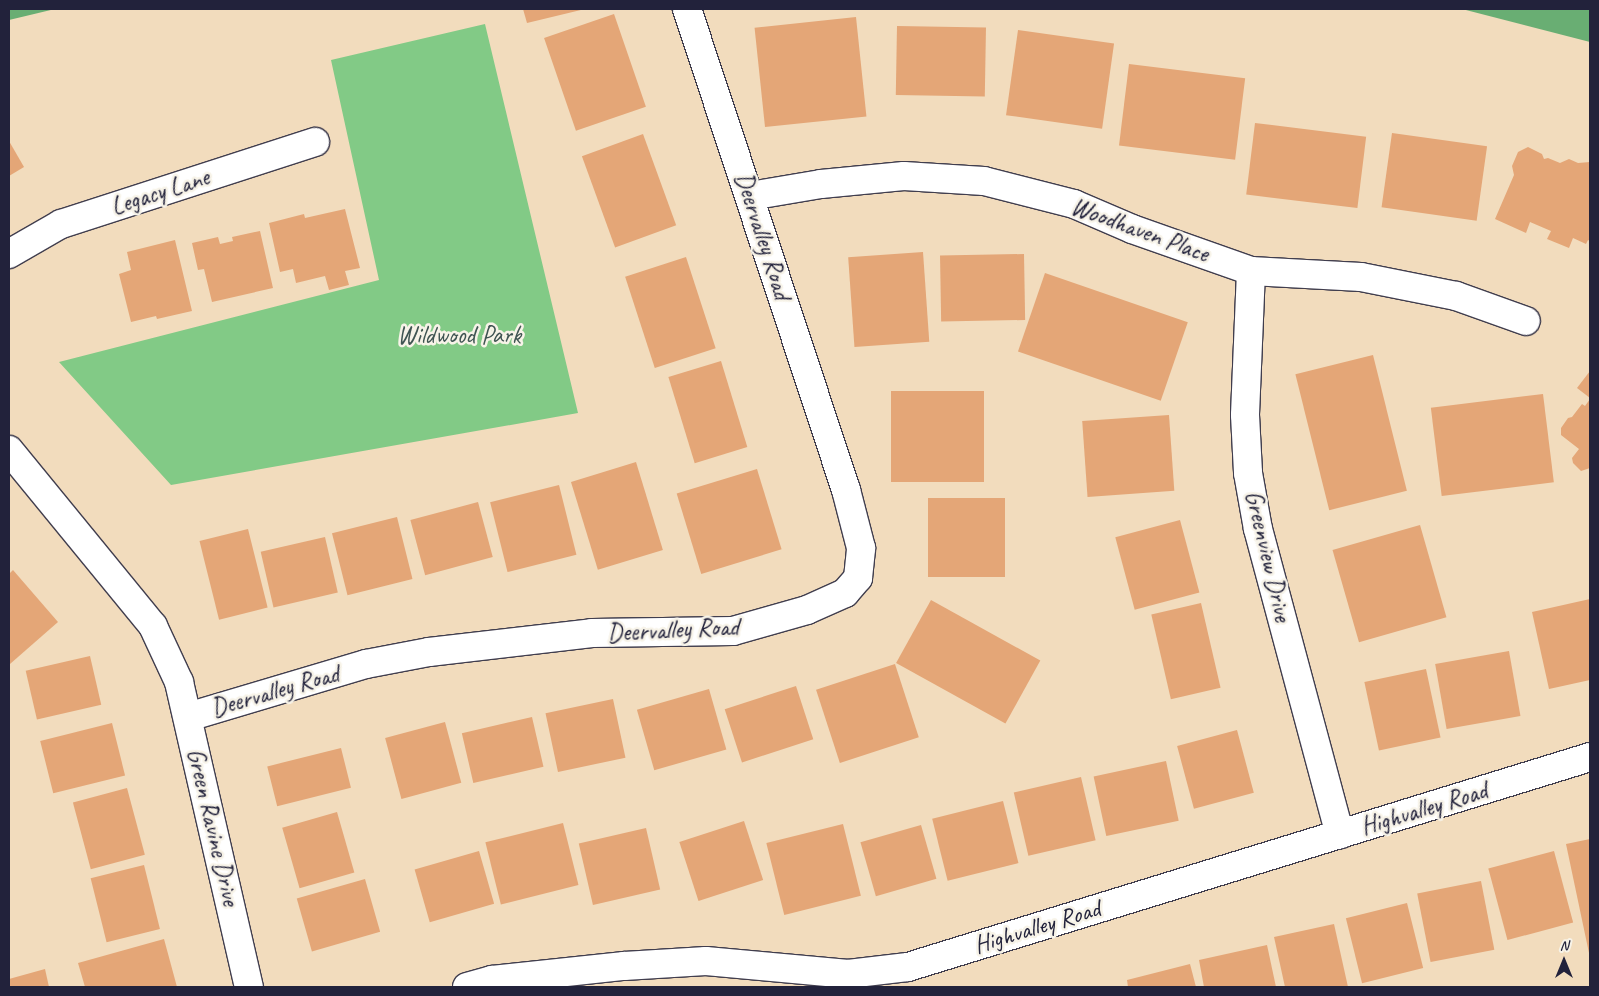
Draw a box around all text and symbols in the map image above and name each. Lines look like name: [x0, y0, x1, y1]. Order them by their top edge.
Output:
street label: Legacy Lane: [107, 162, 213, 222]
street label: Deervalley Road: [728, 169, 798, 303]
street label: Woodhaven Place: [1067, 191, 1213, 269]
park label: Wildwood Park: [397, 320, 521, 350]
street label: Greenview Drive: [1238, 488, 1298, 624]
street label: Deervalley Road: [607, 612, 739, 648]
street label: Deervalley Road: [208, 658, 342, 724]
street label: Green Ravine Drive: [180, 745, 246, 909]
street label: Highvalley Road: [1357, 776, 1491, 842]
street label: Highvalley Road: [970, 894, 1104, 960]
north arrow: [1539, 936, 1589, 986]
text: N: [1560, 937, 1568, 954]

